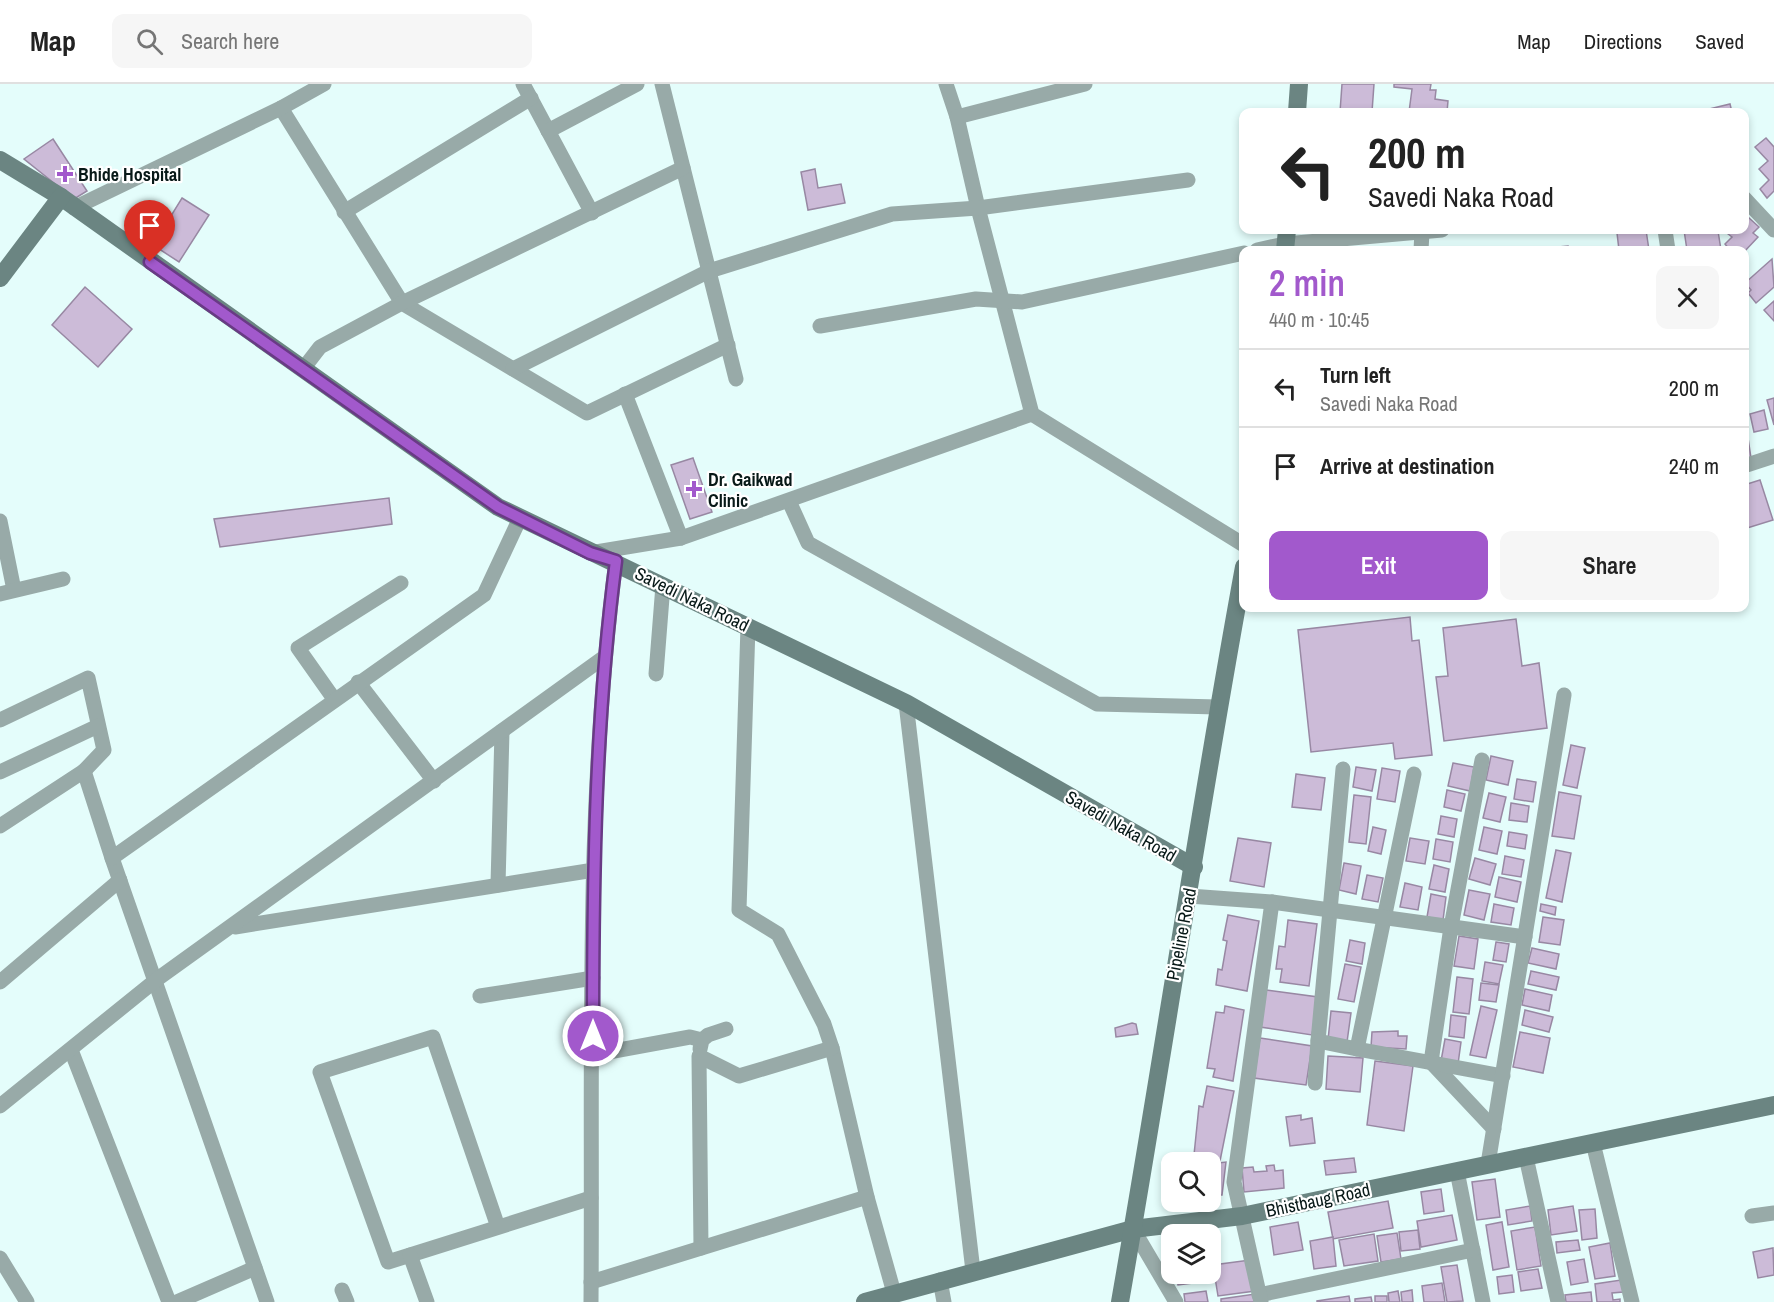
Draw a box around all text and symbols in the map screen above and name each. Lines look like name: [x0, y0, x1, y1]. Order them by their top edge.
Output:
search box: [112, 14, 532, 68]
text: Map: [30, 22, 76, 60]
icon: search: [133, 25, 166, 58]
text: Search here: [181, 26, 279, 56]
text: Map: [1517, 27, 1551, 56]
text: Directions: [1584, 27, 1662, 56]
text: Saved: [1695, 27, 1744, 56]
text: 200 m: [1368, 125, 1466, 181]
icon: left: [1269, 132, 1347, 210]
place label: Bhide Hospital: [78, 162, 181, 187]
marker: Bhide Hospital: [56, 165, 74, 183]
text: Savedi Naka Road: [1368, 179, 1554, 215]
pin: [124, 200, 175, 262]
icon: arrive: [133, 209, 166, 242]
text: 2 min: [1269, 259, 1345, 307]
button: close: [1656, 266, 1719, 329]
text: 440 m · 10:45: [1269, 306, 1369, 333]
text: Turn left: [1320, 360, 1391, 390]
icon: left: [1269, 372, 1302, 405]
text: 200 m: [1669, 373, 1719, 403]
text: Savedi Naka Road: [1320, 390, 1458, 417]
icon: arrive: [1269, 450, 1302, 483]
text: Arrive at destination: [1320, 451, 1494, 481]
text: 240 m: [1669, 451, 1719, 481]
place label: Dr. Gaikwad Clinic: [708, 467, 793, 513]
marker: Dr. Gaikwad Clinic: [685, 480, 703, 498]
button: Exit: [1269, 531, 1488, 600]
button: Share: [1500, 531, 1719, 600]
street label: Savedi Naka Road: [631, 561, 753, 637]
street label: Savedi Naka Road: [1061, 784, 1181, 868]
street label: Pipeline Road: [1160, 886, 1202, 982]
position arrow: [561, 1004, 625, 1068]
map controls: [1161, 1152, 1221, 1284]
button: search: [1161, 1152, 1221, 1212]
street label: Bhistbaug Road: [1264, 1177, 1372, 1223]
button: layers: [1161, 1224, 1221, 1284]

